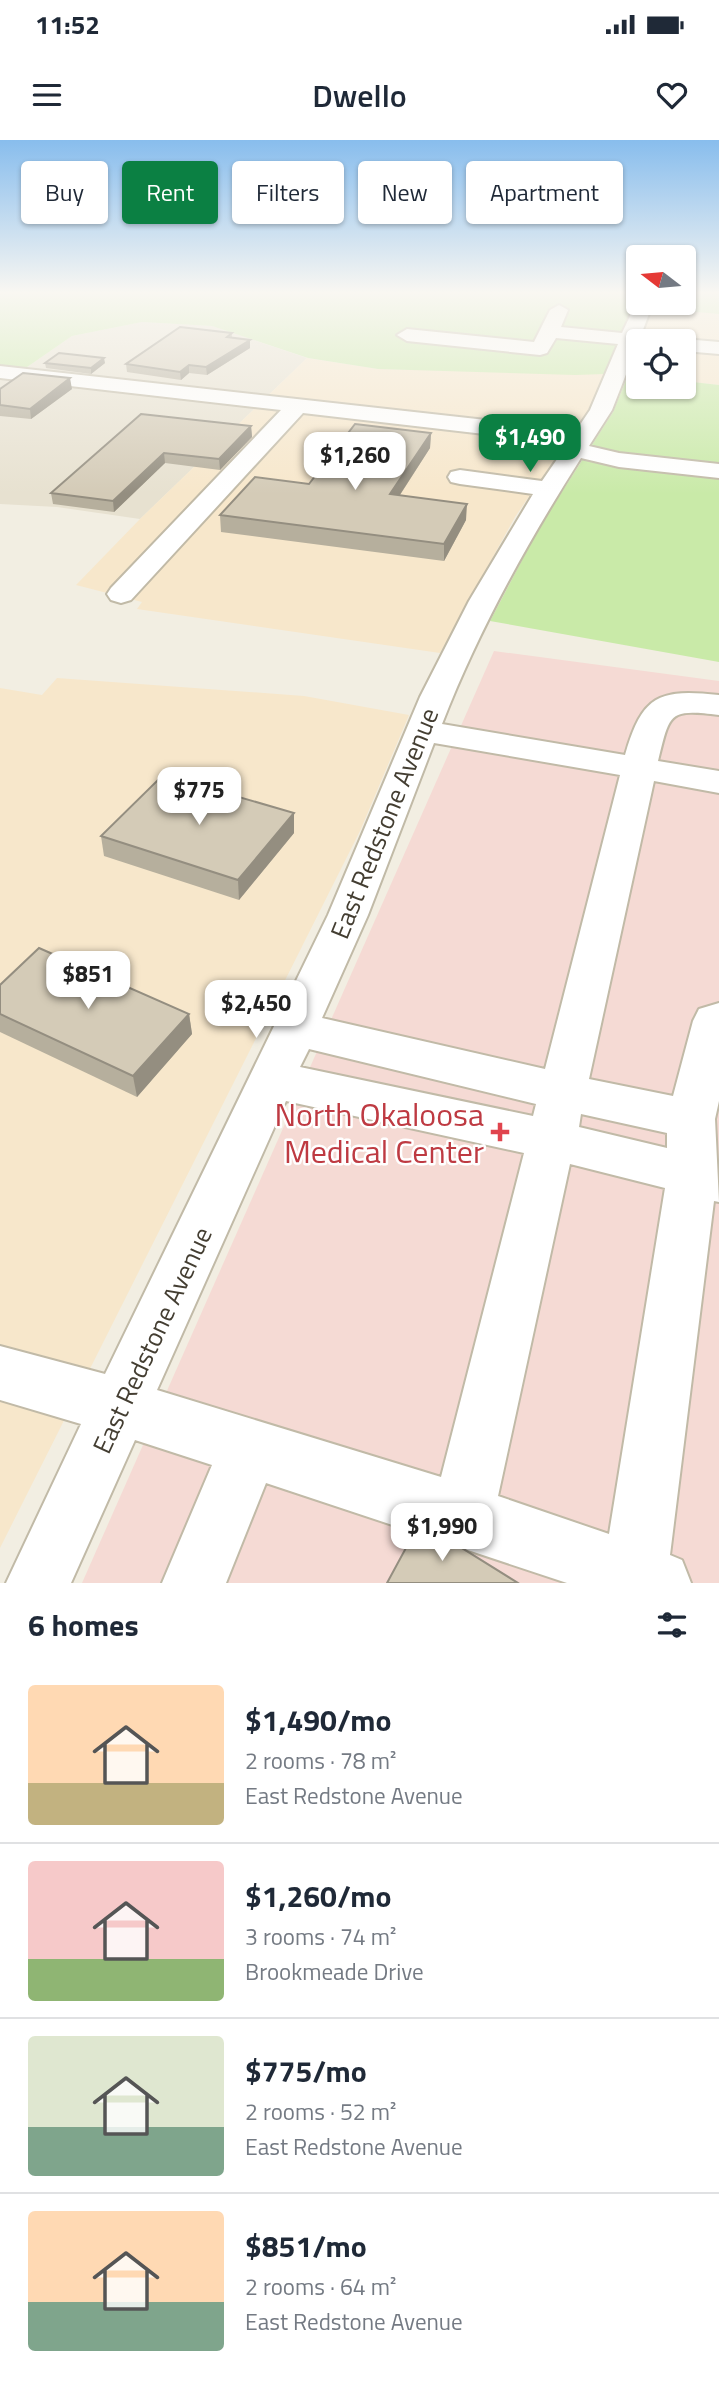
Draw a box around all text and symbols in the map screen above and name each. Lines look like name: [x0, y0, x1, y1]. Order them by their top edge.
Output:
text: 11:52: [35, 5, 100, 44]
text: Dwello: [312, 71, 407, 119]
icon: menu: [28, 76, 66, 114]
icon: heart: [653, 76, 691, 114]
chip: Buy: [21, 161, 108, 224]
chip: Rent: [122, 161, 218, 224]
chip: Filters: [232, 161, 344, 224]
chip: New: [358, 161, 452, 224]
chip: Apartment: [466, 161, 623, 224]
north arrow: [626, 245, 696, 315]
map controls: [626, 245, 696, 399]
button: locate: [626, 329, 696, 399]
pin: $1,490: [473, 414, 587, 474]
text: $1,490: [495, 419, 565, 454]
pin: $1,260: [298, 432, 412, 492]
text: $1,260: [320, 437, 390, 472]
street label: East Redstone Avenue: [320, 702, 448, 944]
pin: $775: [158, 768, 240, 827]
text: $775: [173, 772, 225, 807]
pin: $851: [47, 952, 129, 1011]
text: $851: [62, 956, 114, 991]
pin: $2,450: [199, 981, 313, 1040]
text: $2,450: [221, 985, 291, 1020]
place label: North Okaloosa Medical Center: [275, 1090, 484, 1175]
marker: North Okaloosa Medical Center: [490, 1122, 510, 1142]
street label: East Redstone Avenue: [82, 1220, 222, 1460]
pin: $1,990: [385, 1504, 499, 1563]
text: $1,990: [407, 1508, 477, 1543]
text: 6 homes: [28, 1602, 139, 1648]
icon: filters: [653, 1606, 691, 1644]
text: $1,490/mo: [245, 1697, 391, 1743]
icon: home: [84, 1713, 168, 1797]
text: 2 rooms · 78 m²: [245, 1743, 396, 1778]
text: East Redstone Avenue: [245, 1778, 463, 1813]
text: $1,260/mo: [245, 1873, 391, 1919]
icon: home: [84, 1889, 168, 1973]
text: 3 rooms · 74 m²: [245, 1919, 396, 1954]
text: Brookmeade Drive: [245, 1954, 424, 1989]
text: $775/mo: [245, 2048, 367, 2094]
icon: home: [84, 2064, 168, 2148]
text: 2 rooms · 52 m²: [245, 2094, 396, 2129]
text: East Redstone Avenue: [245, 2129, 463, 2164]
text: $851/mo: [245, 2223, 367, 2269]
icon: home: [84, 2239, 168, 2323]
text: 2 rooms · 64 m²: [245, 2269, 396, 2304]
text: East Redstone Avenue: [245, 2304, 463, 2339]

